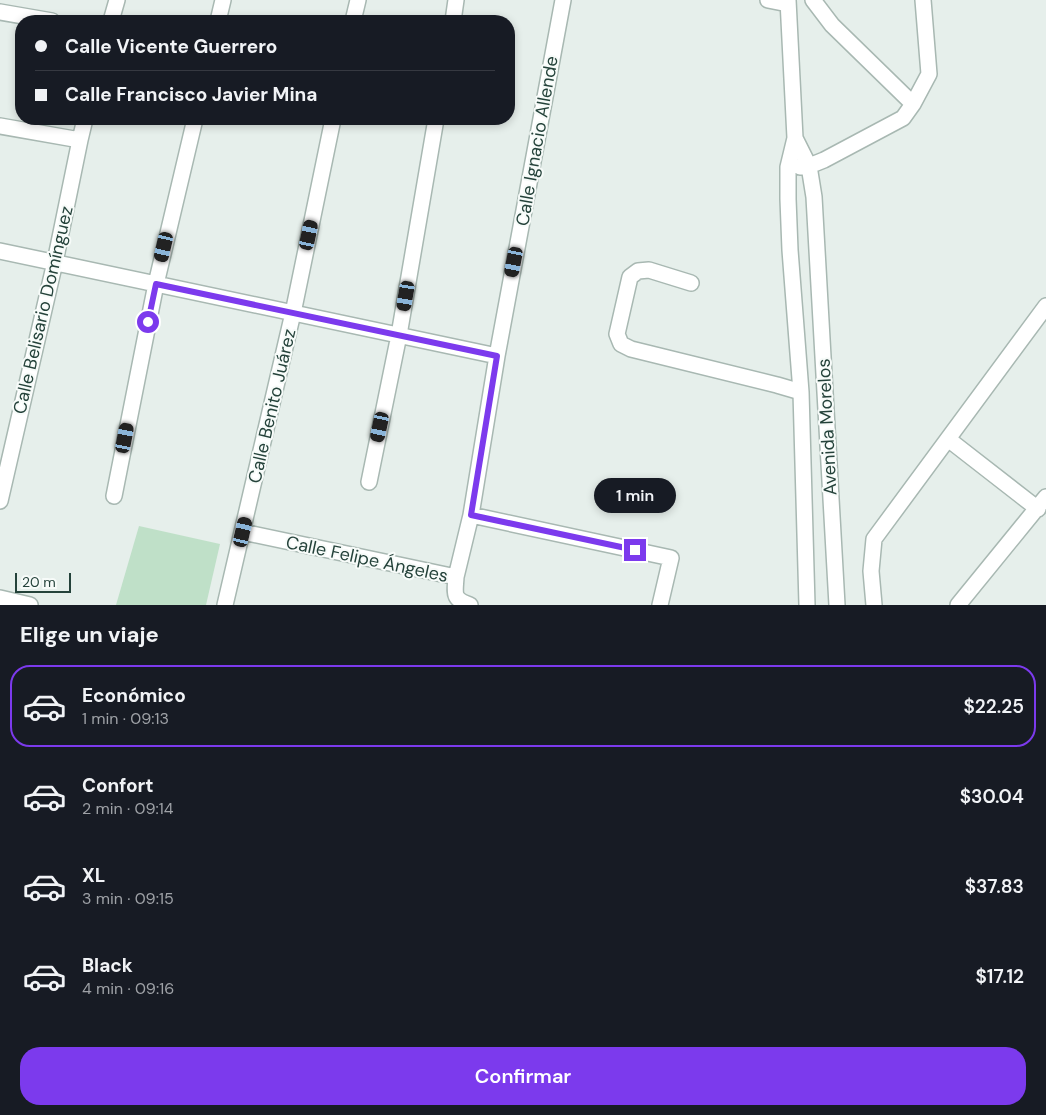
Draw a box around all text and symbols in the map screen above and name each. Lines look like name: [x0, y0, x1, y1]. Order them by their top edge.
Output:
text: Calle Vicente Guerrero: [65, 34, 277, 59]
street label: Calle Ignacio Allende: [510, 54, 564, 228]
text: Calle Francisco Javier Mina: [65, 82, 317, 107]
street label: Calle Belisario Domínguez: [7, 204, 79, 416]
car: [298, 219, 319, 251]
car: [153, 231, 174, 263]
car: [503, 246, 524, 278]
car: [396, 280, 415, 312]
route start: [137, 311, 159, 333]
street label: Calle Benito Juárez: [243, 326, 301, 486]
street label: Avenida Morelos: [811, 358, 843, 496]
car: [369, 411, 390, 443]
car: [114, 422, 135, 454]
callout: 1 min: [594, 478, 676, 512]
text: 1 min: [616, 485, 654, 506]
car: [232, 516, 253, 548]
street label: Calle Felipe Ángeles: [284, 530, 450, 588]
route end: [624, 539, 646, 561]
scale bar: [15, 570, 71, 593]
text: 20 m: [22, 573, 56, 591]
text: Elige un viaje: [20, 620, 159, 649]
text: Económico: [82, 683, 186, 708]
icon: car: [22, 684, 67, 729]
text: $22.25: [964, 694, 1024, 719]
text: 1 min · 09:13: [82, 708, 169, 729]
text: Confort: [82, 773, 154, 798]
icon: car: [22, 774, 67, 819]
text: $30.04: [960, 784, 1024, 809]
text: 2 min · 09:14: [82, 798, 173, 819]
text: XL: [82, 863, 105, 888]
icon: car: [22, 864, 67, 909]
text: $37.83: [965, 874, 1024, 899]
text: 3 min · 09:15: [82, 888, 174, 909]
text: Black: [82, 953, 133, 978]
icon: car: [22, 954, 67, 999]
text: $17.12: [976, 964, 1024, 989]
text: 4 min · 09:16: [82, 978, 174, 999]
button: Confirmar: [20, 1047, 1026, 1105]

